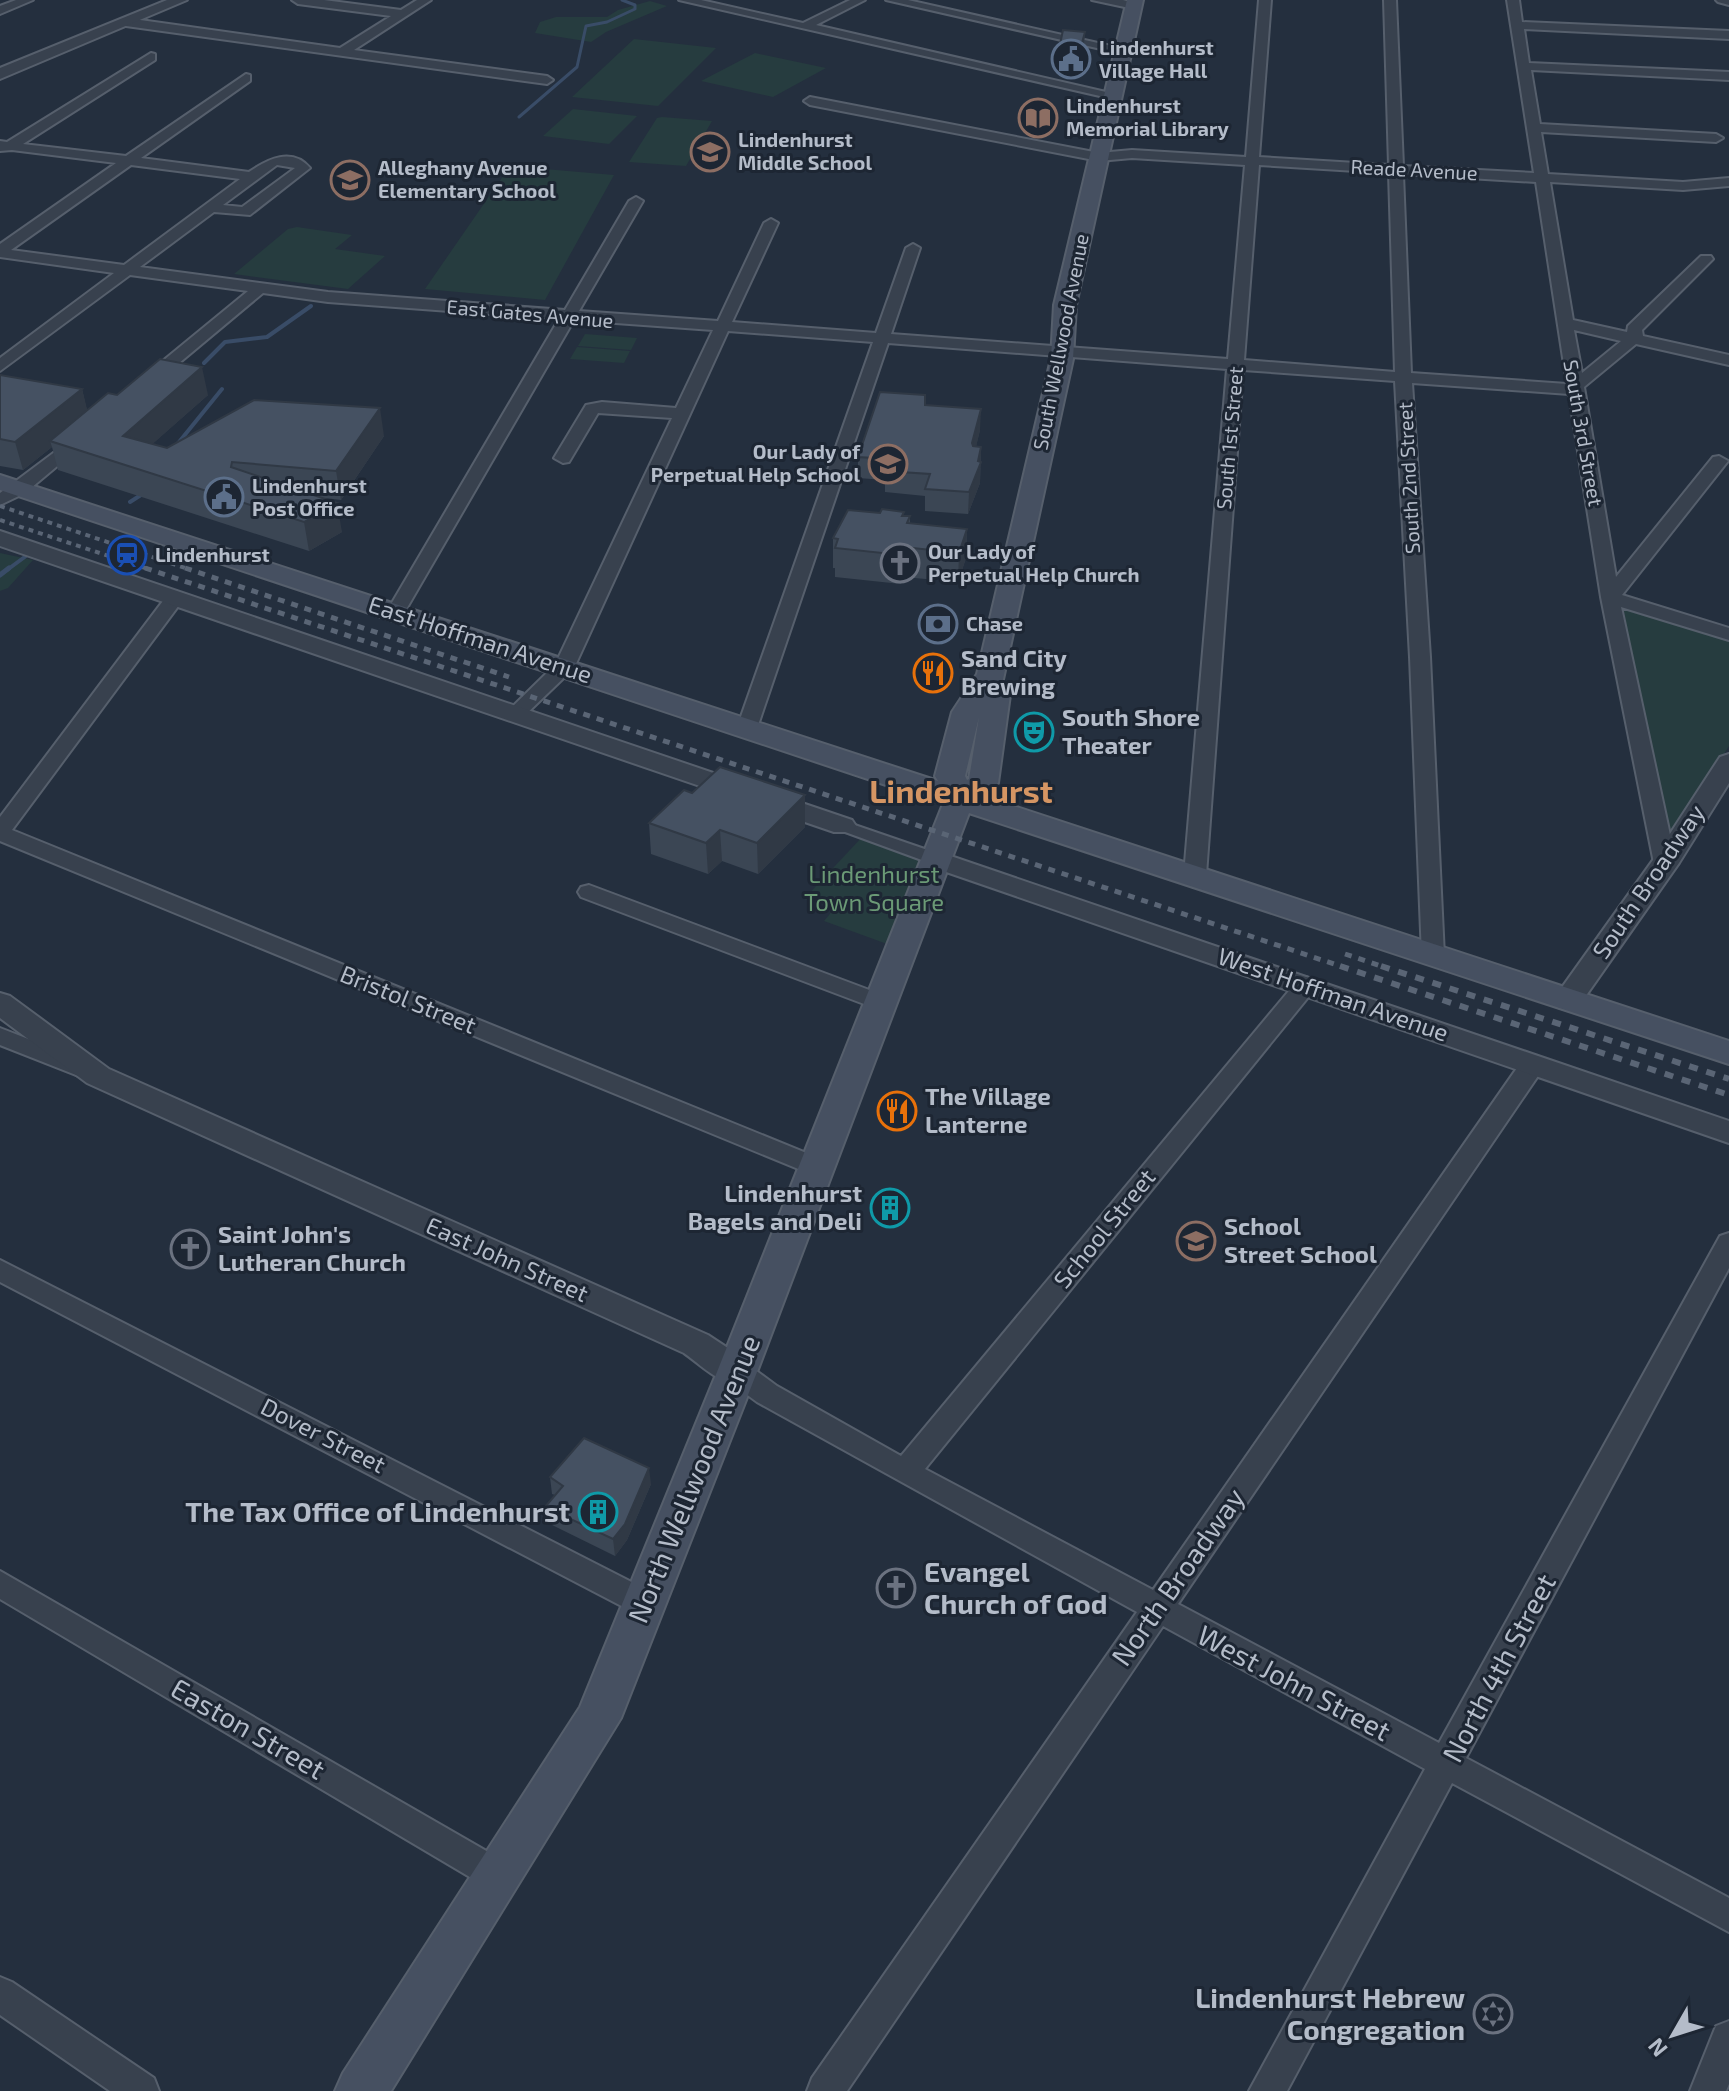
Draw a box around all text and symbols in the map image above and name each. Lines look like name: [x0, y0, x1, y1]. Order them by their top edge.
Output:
place label: Lindenhurst Village Hall: [1099, 35, 1214, 82]
public building icon: Lindenhurst Village Hall: [1050, 38, 1092, 80]
place label: Lindenhurst Memorial Library: [1066, 93, 1229, 141]
library icon: Lindenhurst Memorial Library: [1017, 97, 1059, 139]
place label: Lindenhurst Middle School: [738, 127, 872, 174]
school or university icon: Lindenhurst Middle School: [689, 131, 731, 173]
street label: Reade Avenue: [1350, 154, 1478, 184]
place label: Alleghany Avenue Elementary School: [378, 155, 556, 203]
school or university icon: Alleghany Avenue Elementary School: [329, 159, 371, 201]
street label: South Wellwood Avenue: [1027, 232, 1093, 452]
street label: East Gates Avenue: [446, 294, 615, 332]
street label: South 3rd Street: [1559, 358, 1609, 508]
street label: South 1st Street: [1211, 365, 1247, 510]
street label: South 2nd Street: [1392, 401, 1424, 555]
place label: Our Lady of Perpetual Help School: [651, 439, 861, 486]
school or university icon: Our Lady of Perpetual Help School: [867, 443, 909, 485]
place label: Lindenhurst Post Office: [252, 473, 367, 520]
public building icon: Lindenhurst Post Office: [203, 476, 245, 518]
station icon: Lindenhurst: [106, 534, 148, 576]
place label: Our Lady of Perpetual Help Church: [928, 539, 1140, 586]
place label: Lindenhurst: [155, 542, 270, 566]
church icon: Our Lady of Perpetual Help Church: [879, 542, 921, 584]
street label: East Hoffman Avenue: [365, 589, 596, 688]
bank icon: Chase: [917, 603, 959, 645]
place label: Chase: [966, 611, 1023, 635]
place label: Sand City Brewing: [961, 643, 1067, 700]
restaurant icon: Sand City Brewing: [912, 652, 954, 694]
place label: South Shore Theater: [1062, 702, 1200, 759]
theatre icon: South Shore Theater: [1013, 711, 1055, 753]
district label: Lindenhurst: [869, 771, 1053, 809]
street label: South Broadway: [1586, 798, 1710, 964]
park label: Lindenhurst Town Square: [804, 859, 944, 916]
street label: West Hoffman Avenue: [1214, 940, 1453, 1047]
street label: Bristol Street: [336, 958, 481, 1039]
place label: The Village Lanterne: [925, 1081, 1051, 1138]
restaurant icon: The Village Lanterne: [876, 1090, 918, 1132]
street label: School Street: [1047, 1163, 1161, 1294]
place label: Lindenhurst Bagels and Deli: [688, 1178, 862, 1235]
building icon: Lindenhurst Bagels and Deli: [869, 1187, 911, 1229]
street label: East John Street: [422, 1210, 593, 1307]
place label: School Street School: [1224, 1211, 1377, 1268]
place label: Saint John's Lutheran Church: [218, 1219, 406, 1276]
school or university icon: School Street School: [1175, 1220, 1217, 1262]
church icon: Saint John's Lutheran Church: [169, 1228, 211, 1270]
street label: North Wellwood Avenue: [620, 1330, 766, 1627]
street label: Dover Street: [256, 1391, 391, 1478]
street label: North Broadway: [1103, 1481, 1251, 1672]
building icon: The Tax Office of Lindenhurst: [577, 1491, 619, 1533]
place label: The Tax Office of Lindenhurst: [185, 1494, 570, 1528]
place label: Evangel Church of God: [924, 1554, 1107, 1620]
church icon: Evangel Church of God: [875, 1567, 917, 1609]
street label: North 4th Street: [1434, 1568, 1562, 1767]
street label: West John Street: [1192, 1617, 1397, 1747]
street label: Easton Street: [165, 1670, 332, 1786]
place label: Lindenhurst Hebrew Congregation: [1195, 1980, 1465, 2046]
synagogue icon: Lindenhurst Hebrew Congregation: [1472, 1993, 1514, 2035]
north arrow: [1633, 1995, 1713, 2075]
text: N: [1642, 2034, 1672, 2063]

